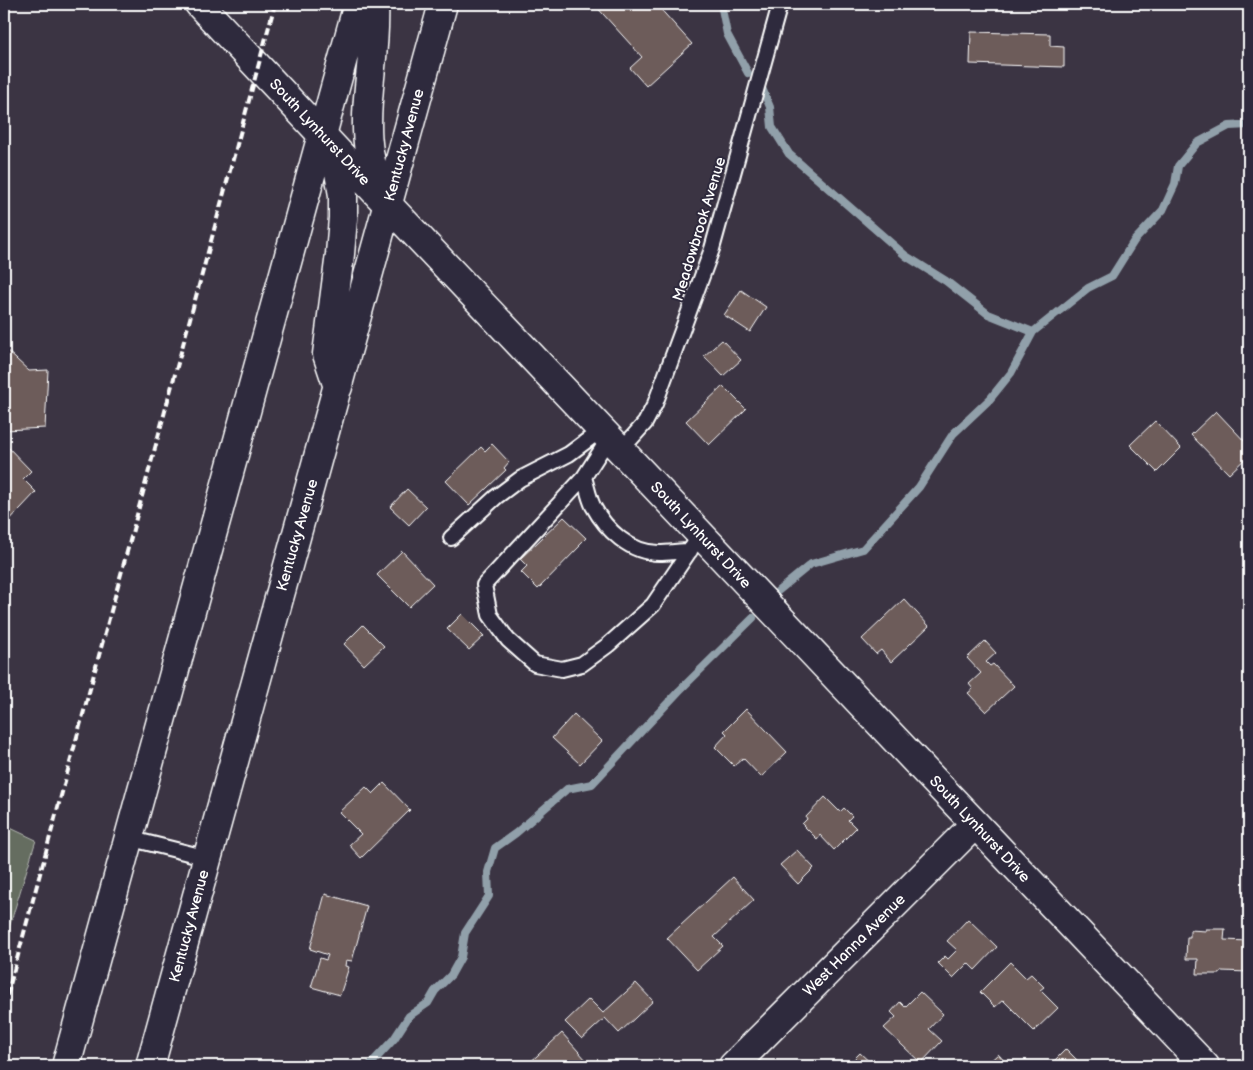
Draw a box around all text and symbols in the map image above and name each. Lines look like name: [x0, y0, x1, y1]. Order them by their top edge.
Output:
street label: South Lynhurst Drive: [265, 75, 374, 190]
street label: Kentucky Avenue: [380, 87, 429, 203]
street label: Meadowbrook Avenue: [668, 155, 730, 304]
street label: Kentucky Avenue: [272, 477, 323, 593]
street label: South Lynhurst Drive: [646, 478, 755, 593]
street label: South Lynhurst Drive: [925, 772, 1034, 887]
street label: Kentucky Avenue: [165, 868, 214, 984]
street label: West Hanna Avenue: [799, 890, 910, 1001]

